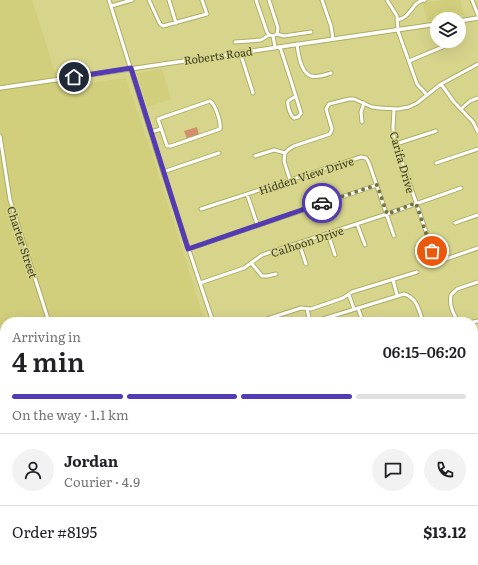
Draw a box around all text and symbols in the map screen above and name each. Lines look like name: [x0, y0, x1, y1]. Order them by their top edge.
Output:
map controls: [430, 12, 466, 48]
button: layers: [430, 12, 466, 48]
street label: Roberts Road: [183, 42, 254, 68]
pin: [57, 60, 91, 94]
icon: home: [63, 66, 85, 88]
street label: Carifa Drive: [387, 129, 420, 195]
street label: Hidden View Drive: [256, 152, 356, 198]
courier: [302, 183, 342, 223]
icon: car: [311, 192, 333, 214]
street label: Charter Street: [4, 204, 42, 281]
street label: Calhoon Drive: [269, 222, 346, 260]
pin: [415, 234, 449, 268]
icon: bag: [421, 240, 443, 262]
text: Arriving in: [12, 327, 81, 346]
text: 06:15–06:20: [383, 340, 466, 363]
text: 4 min: [12, 341, 85, 380]
text: On the way · 1.1 km: [12, 405, 129, 424]
button: person: [12, 449, 54, 491]
text: Jordan: [64, 449, 118, 472]
button: chat: [372, 449, 414, 491]
button: phone: [424, 449, 466, 491]
text: Courier · 4.9: [64, 472, 140, 491]
text: Order #8195: [12, 520, 97, 543]
text: $13.12: [423, 520, 466, 543]

